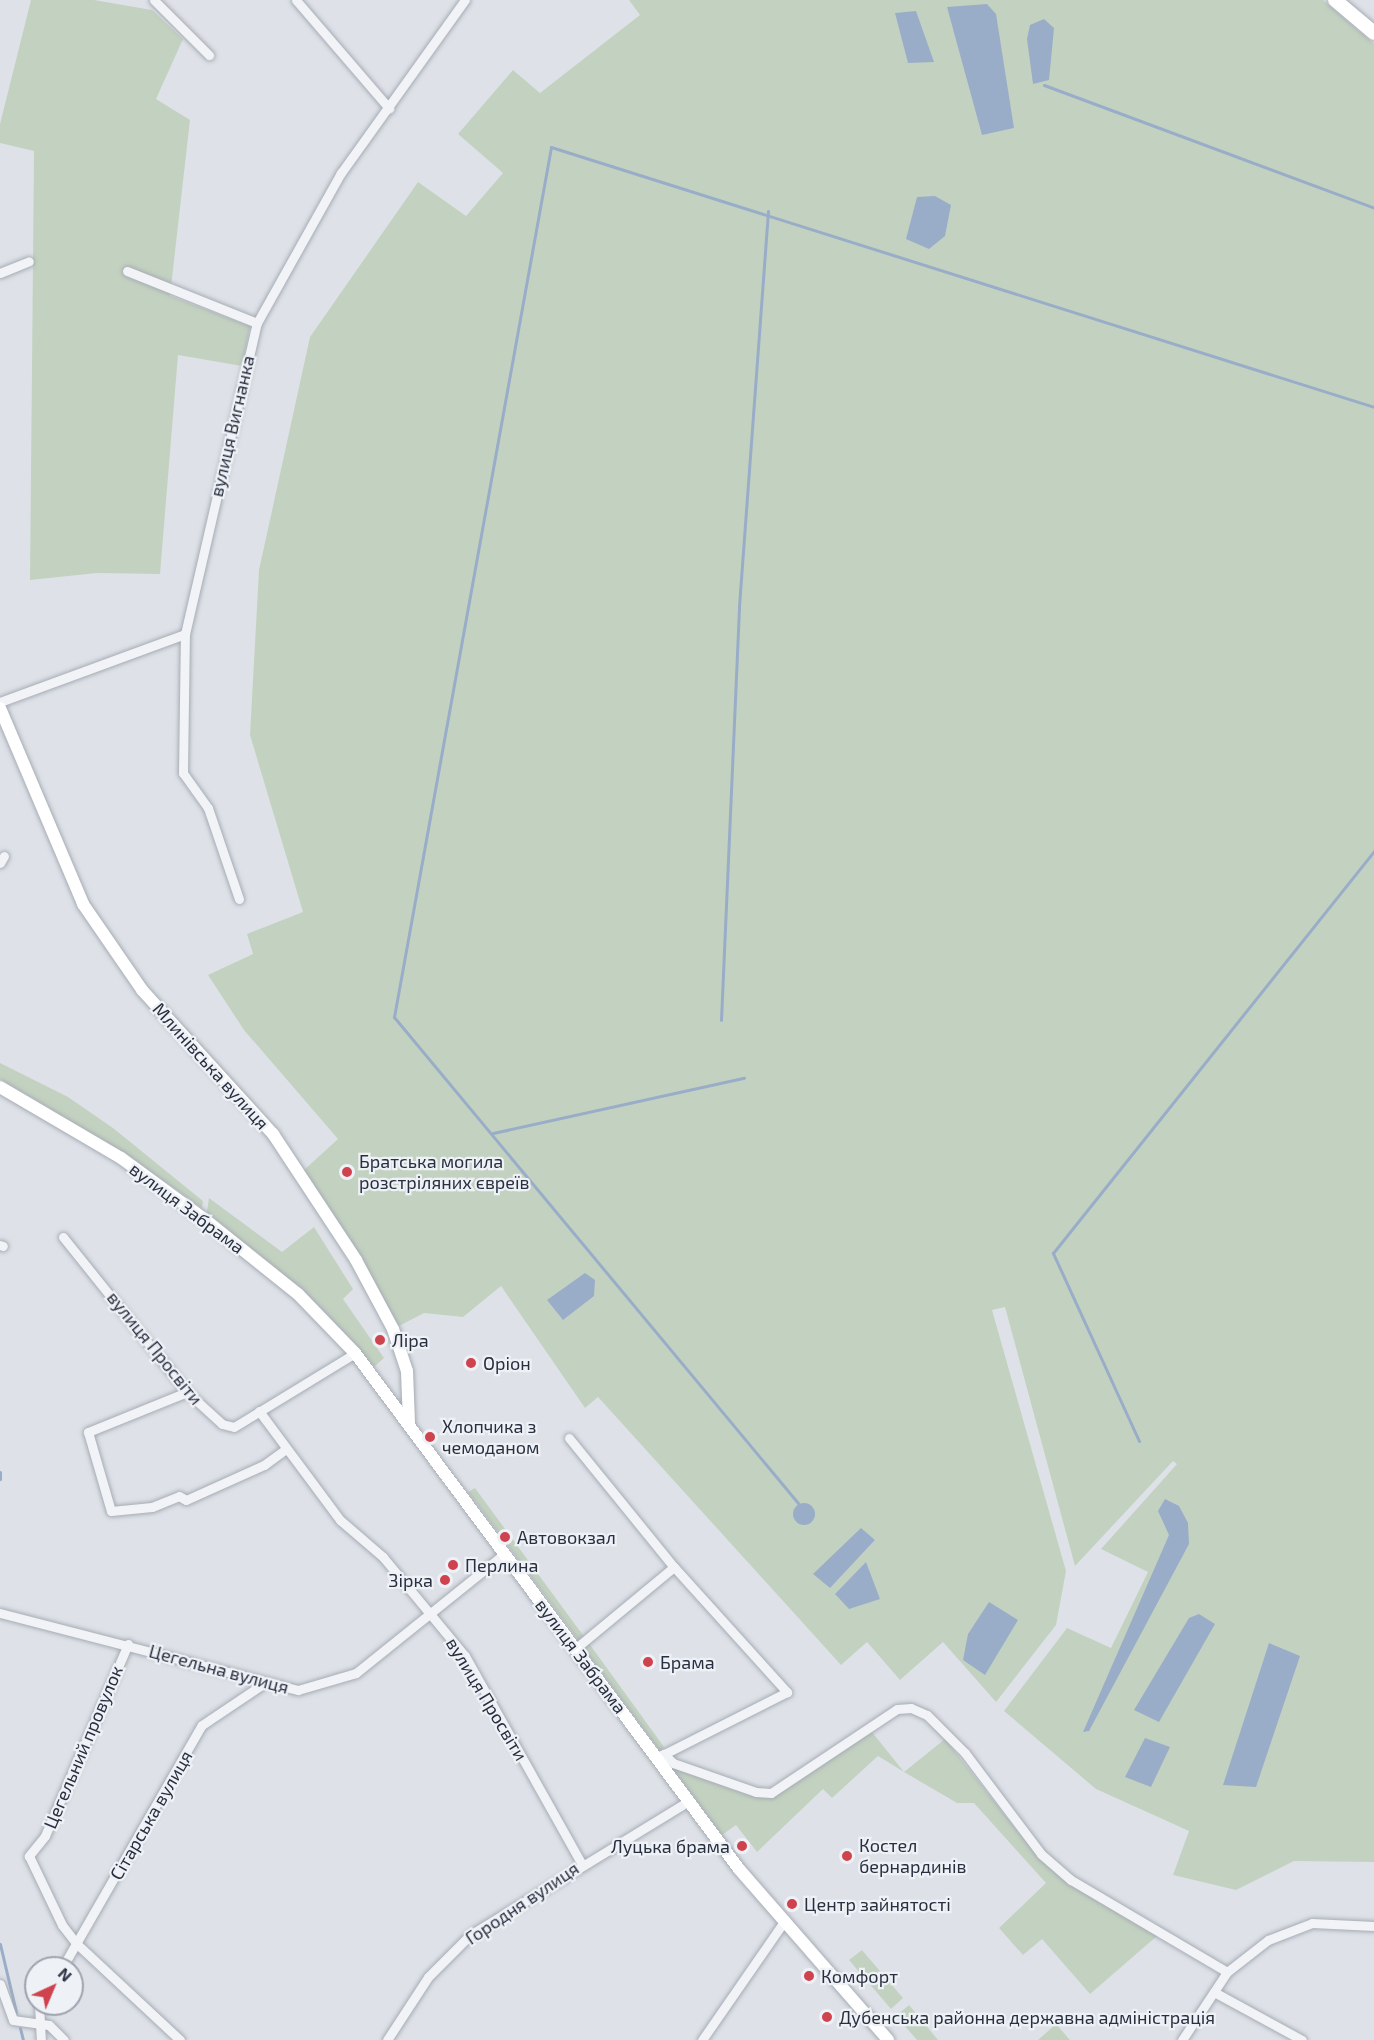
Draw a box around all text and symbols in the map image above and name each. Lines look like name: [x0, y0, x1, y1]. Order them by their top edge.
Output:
street label: вулиця Вигнанка: [205, 353, 259, 499]
street label: Млинівська вулиця: [148, 998, 274, 1134]
place label: Братська могила розстріляних євреїв: [359, 1151, 530, 1194]
street label: вулиця Забрама: [125, 1158, 249, 1258]
marker: Братська могила розстріляних євреїв: [340, 1165, 354, 1179]
street label: вулиця Просвіти: [103, 1287, 207, 1409]
place label: Ліра: [392, 1329, 429, 1351]
marker: Ліра: [373, 1333, 387, 1347]
place label: Оріон: [483, 1352, 531, 1374]
marker: Оріон: [464, 1356, 478, 1370]
place label: Хлопчика з чемоданом: [442, 1416, 539, 1458]
marker: Хлопчика з чемоданом: [423, 1430, 437, 1444]
place label: Автовокзал: [517, 1526, 616, 1548]
marker: Автовокзал: [498, 1530, 512, 1544]
place label: Перлина: [465, 1554, 538, 1576]
marker: Перлина: [446, 1558, 460, 1572]
place label: Зірка: [389, 1569, 433, 1591]
marker: Зірка: [438, 1573, 452, 1587]
street label: вулиця Забрама: [531, 1594, 631, 1718]
street label: вулиця Просвіти: [442, 1634, 532, 1764]
street label: Цегельна вулиця: [147, 1640, 291, 1698]
place label: Брама: [660, 1651, 715, 1673]
marker: Брама: [641, 1655, 655, 1669]
street label: Цегельний провулок: [39, 1662, 127, 1832]
street label: Сітарська вулиця: [105, 1746, 197, 1884]
place label: Луцька брама: [611, 1835, 730, 1857]
place label: Костел бернардинів: [859, 1835, 967, 1878]
marker: Луцька брама: [735, 1839, 749, 1853]
marker: Костел бернардинів: [840, 1849, 854, 1863]
street label: Городня вулиця: [461, 1857, 583, 1949]
place label: Центр зайнятості: [804, 1893, 951, 1915]
marker: Центр зайнятості: [785, 1897, 799, 1911]
north arrow: [24, 1956, 84, 2016]
text: N: [55, 1963, 76, 1985]
place label: Комфорт: [821, 1965, 898, 1987]
marker: Комфорт: [802, 1969, 816, 1983]
place label: Дубенська районна державна адміністрація: [839, 2006, 1215, 2028]
marker: Дубенська районна державна адміністрація: [820, 2010, 834, 2024]

